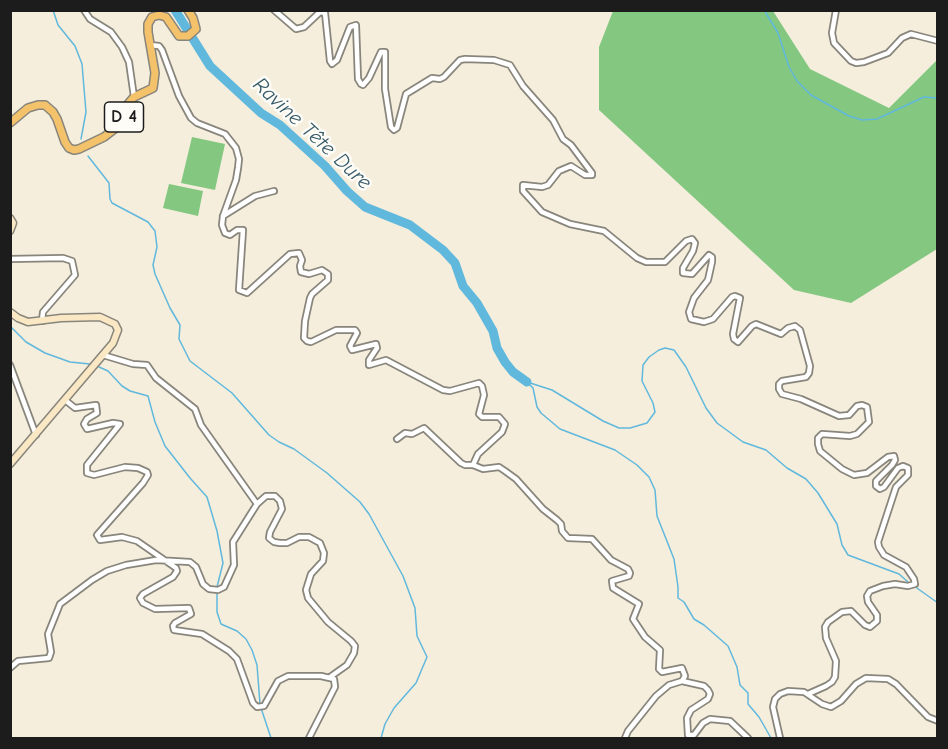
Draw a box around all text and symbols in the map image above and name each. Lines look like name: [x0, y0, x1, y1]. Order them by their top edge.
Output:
water label: Ravine Tête Dure: [247, 73, 377, 195]
road number: D 4: [104, 102, 144, 132]

